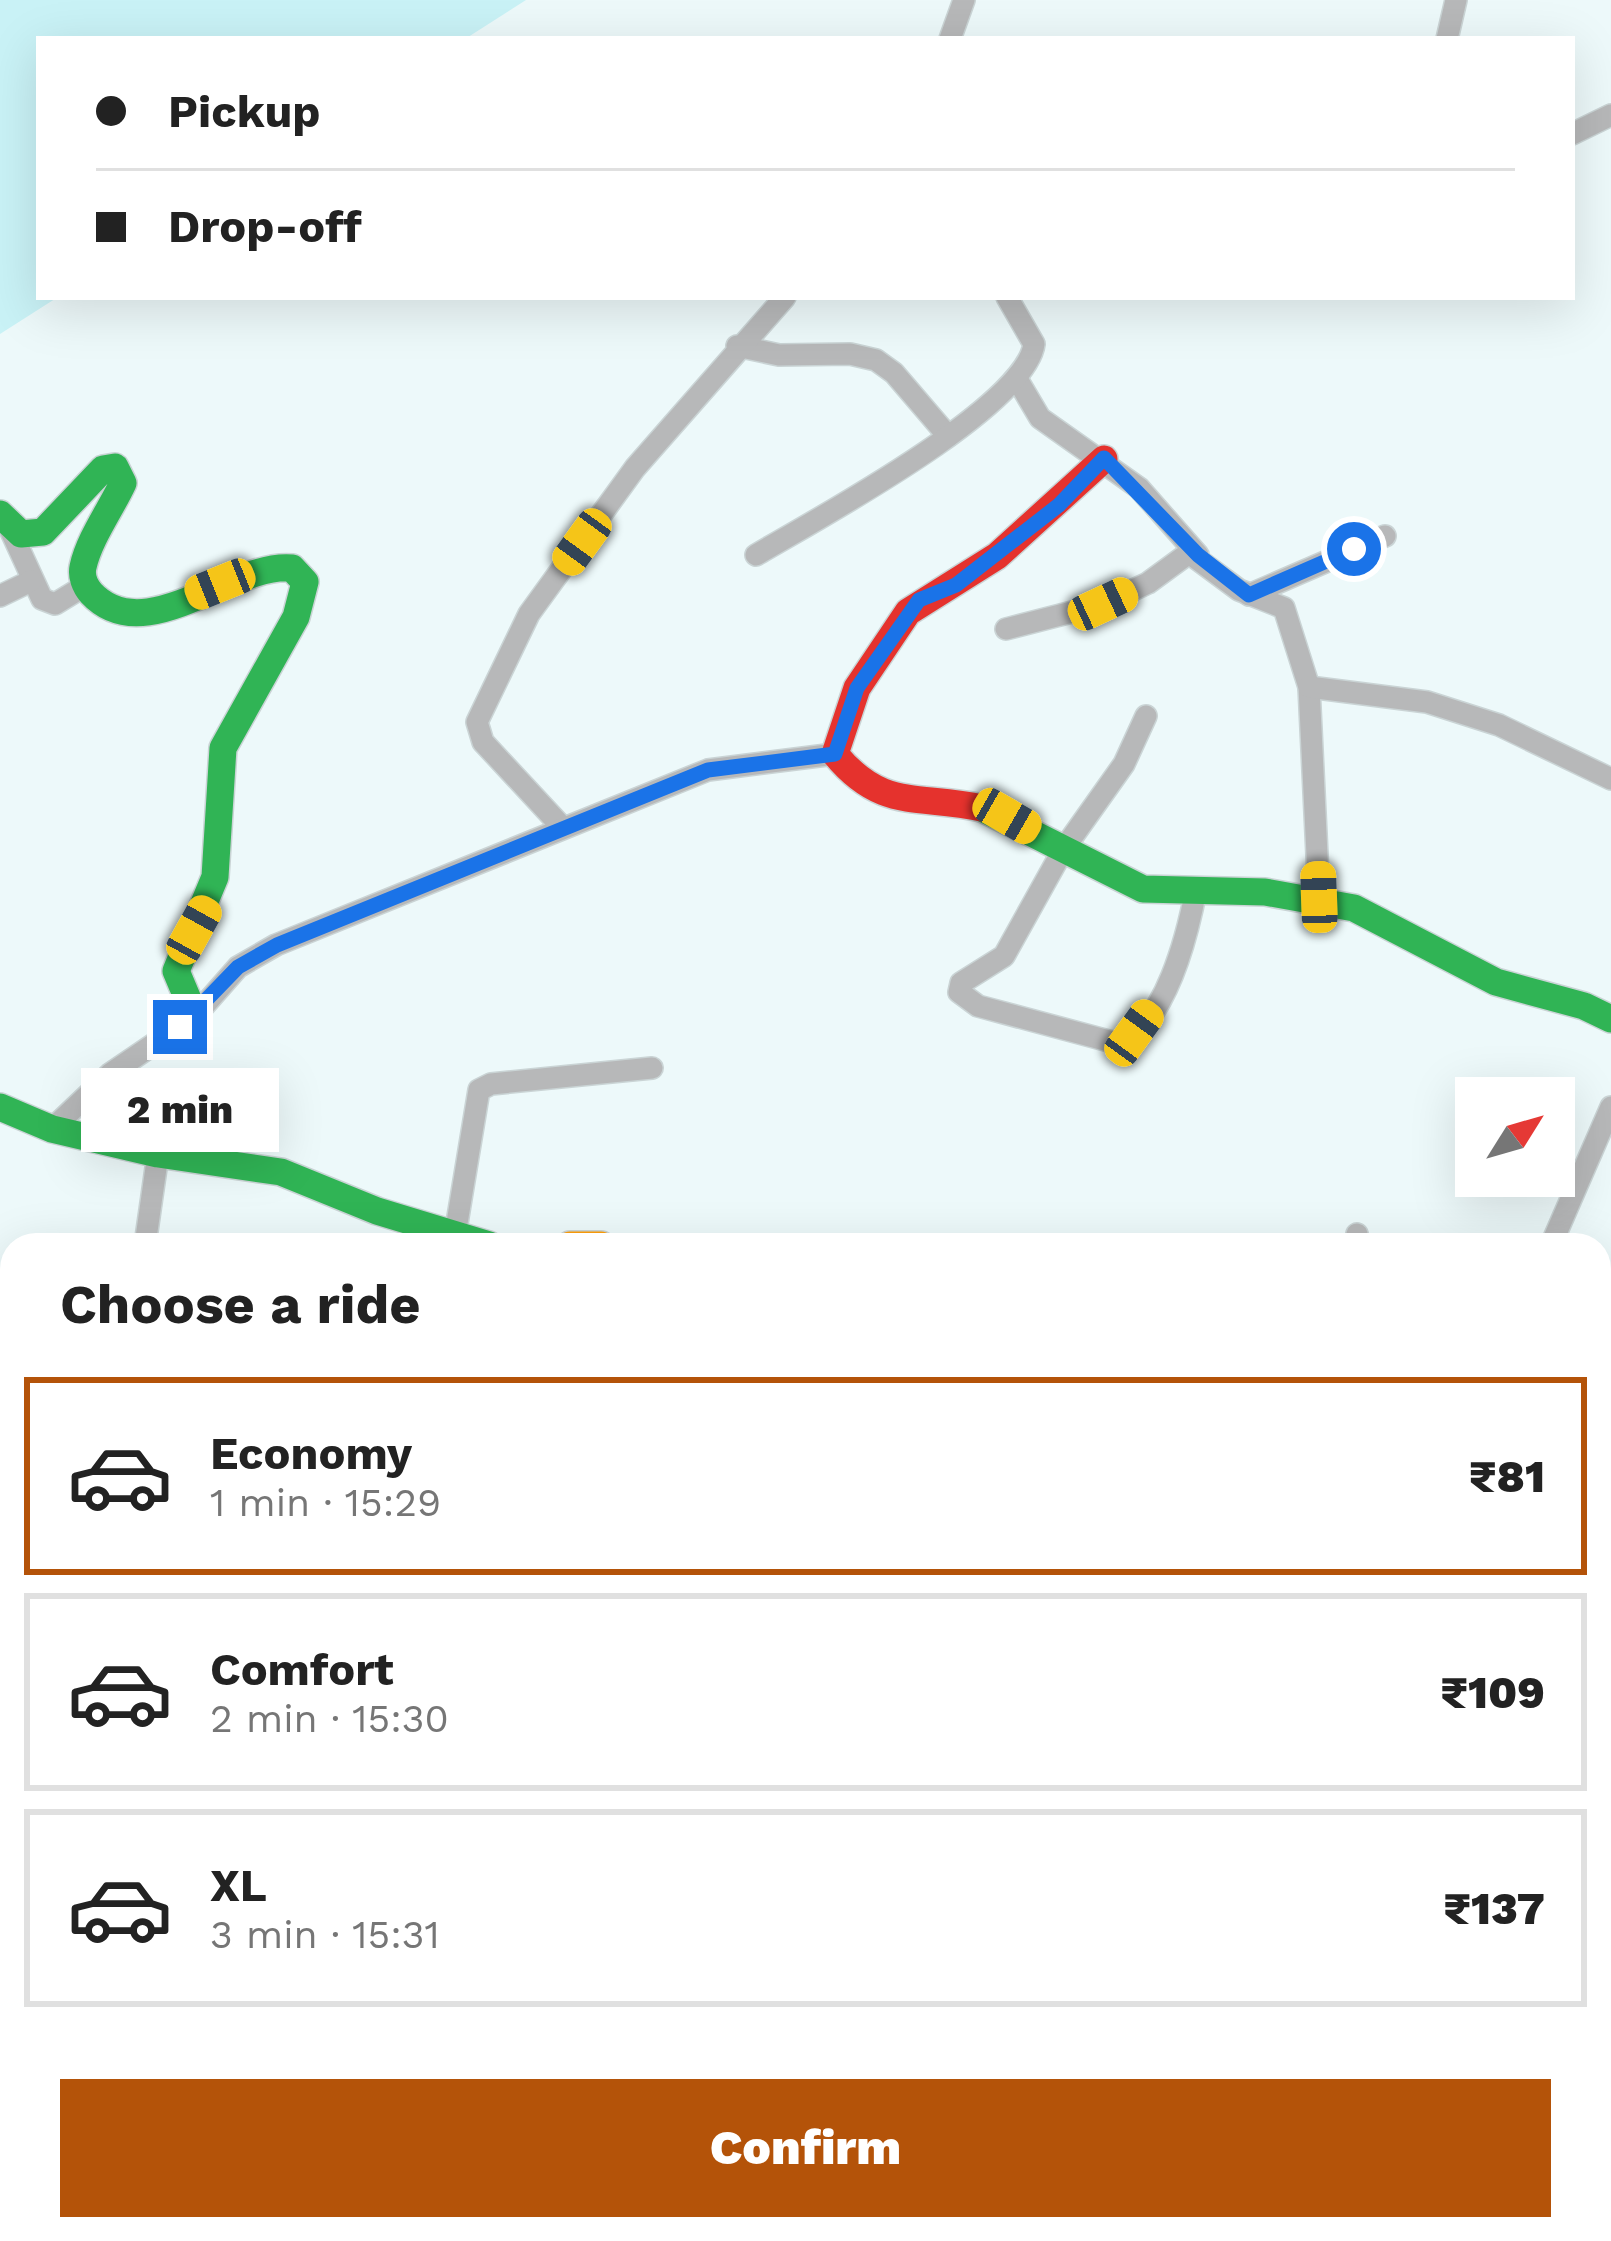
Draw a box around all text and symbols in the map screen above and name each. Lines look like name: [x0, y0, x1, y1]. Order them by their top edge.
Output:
text: Pickup: [168, 85, 320, 138]
text: Drop-off: [168, 200, 362, 253]
car: [546, 502, 618, 582]
route start: [1327, 522, 1381, 576]
car: [180, 554, 260, 614]
car: [1063, 572, 1143, 636]
car: [967, 782, 1047, 850]
car: [1300, 860, 1338, 934]
car: [161, 890, 227, 970]
car: [1098, 993, 1170, 1073]
route end: [153, 1000, 207, 1054]
callout: 2 min: [81, 1069, 279, 1153]
north arrow: [1455, 1077, 1575, 1197]
map controls: [1455, 1077, 1575, 1197]
text: 2 min: [127, 1087, 233, 1132]
text: Choose a ride: [60, 1273, 421, 1336]
icon: car: [66, 1422, 174, 1530]
text: Economy: [210, 1427, 412, 1480]
text: ₹81: [1469, 1450, 1545, 1503]
text: 1 min · 15:29: [210, 1480, 441, 1525]
icon: car: [66, 1638, 174, 1746]
text: Comfort: [210, 1643, 394, 1696]
text: ₹109: [1440, 1666, 1545, 1719]
text: 2 min · 15:30: [210, 1696, 449, 1741]
icon: car: [66, 1854, 174, 1962]
text: XL: [210, 1859, 267, 1912]
text: ₹137: [1443, 1882, 1545, 1935]
text: 3 min · 15:31: [210, 1912, 440, 1957]
button: Confirm: [60, 2079, 1551, 2217]

